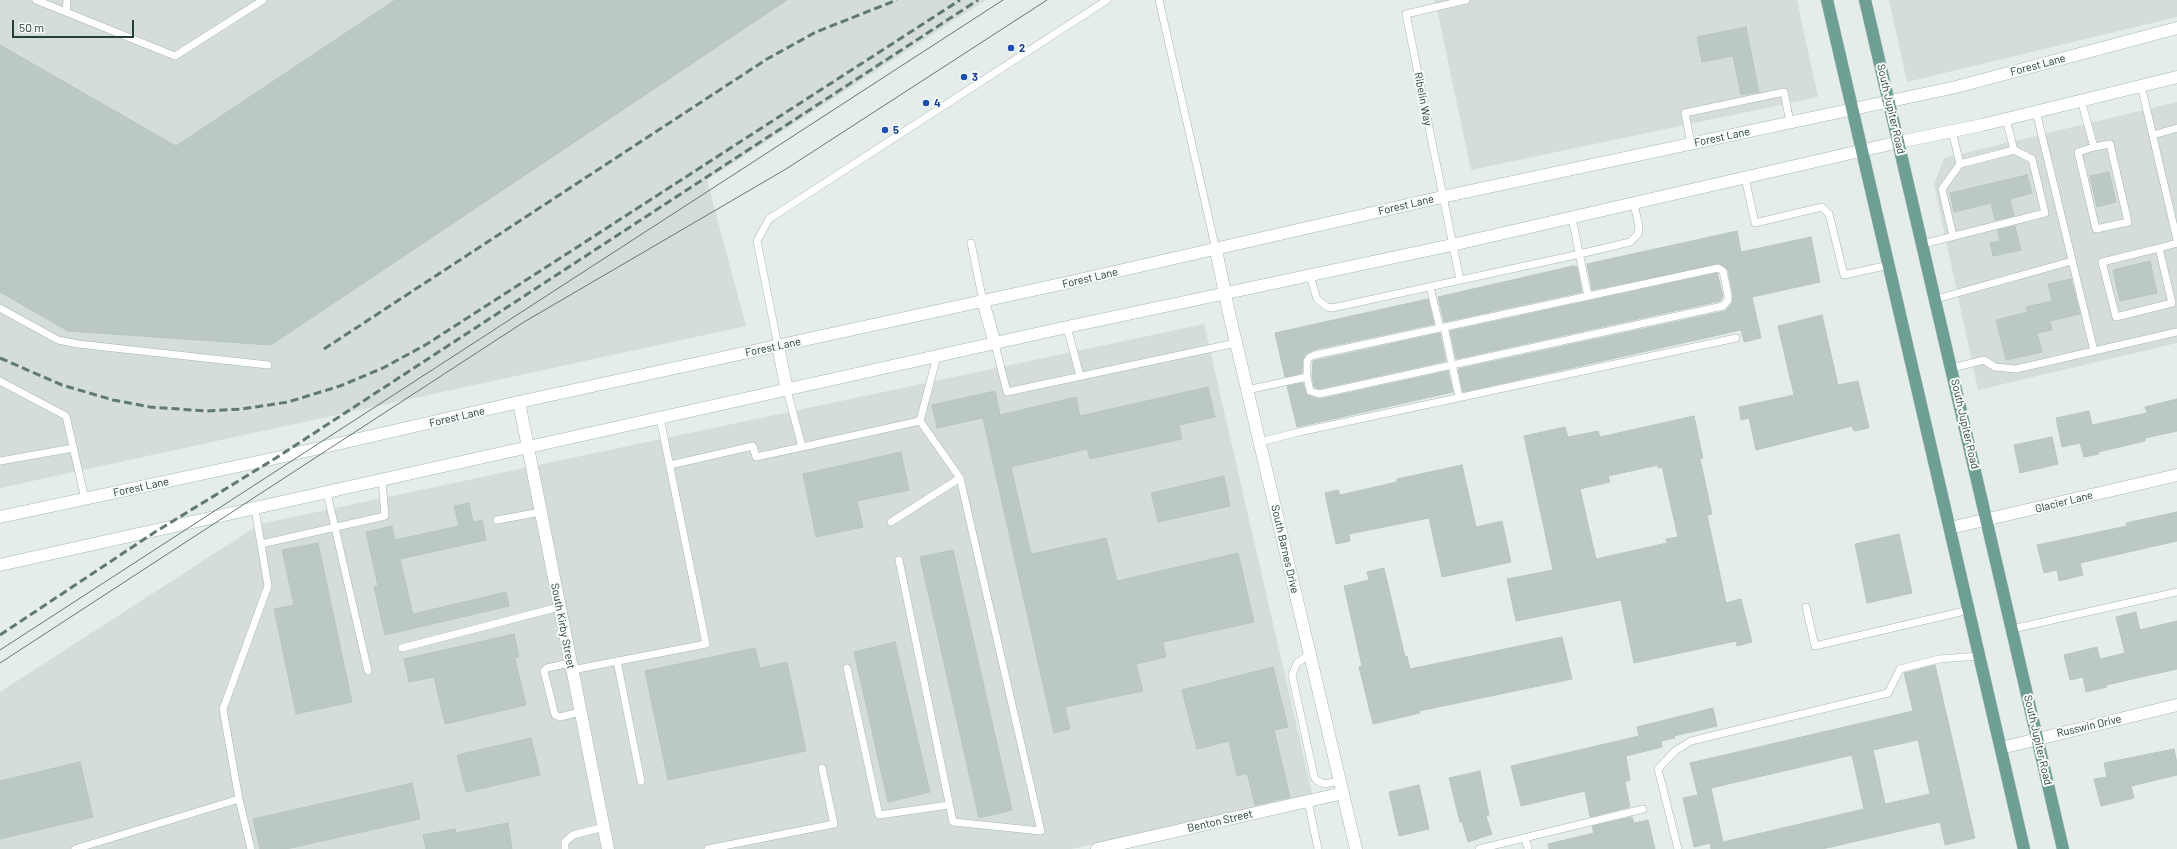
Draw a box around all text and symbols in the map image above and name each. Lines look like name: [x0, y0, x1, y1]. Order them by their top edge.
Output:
scale bar: [14, 12, 136, 38]
text: 50 m: [19, 20, 44, 34]
place label: 2: [1019, 41, 1025, 55]
marker: 2: [1006, 43, 1016, 53]
street label: Forest Lane: [2009, 51, 2067, 79]
street label: South Jupiter Road: [1874, 63, 1908, 155]
place label: 3: [972, 70, 978, 84]
street label: Ribelin Way: [1411, 71, 1435, 127]
marker: 3: [959, 72, 969, 82]
place label: 4: [934, 96, 941, 110]
marker: 4: [921, 98, 931, 108]
place label: 5: [893, 123, 899, 137]
marker: 5: [880, 125, 890, 135]
street label: Forest Lane: [1693, 125, 1751, 149]
street label: Forest Lane: [1377, 192, 1435, 218]
street label: Forest Lane: [1061, 265, 1119, 291]
street label: Forest Lane: [744, 335, 802, 359]
street label: South Jupiter Road: [1948, 378, 1982, 470]
street label: Forest Lane: [428, 404, 486, 430]
street label: Forest Lane: [112, 475, 170, 499]
street label: Glacier Lane: [2034, 488, 2094, 516]
street label: South Barnes Drive: [1268, 503, 1302, 595]
street label: South Kirby Street: [548, 582, 578, 670]
street label: South Jupiter Road: [2021, 694, 2055, 786]
street label: Russwin Drive: [2055, 712, 2123, 740]
street label: Benton Street: [1186, 807, 1254, 835]

